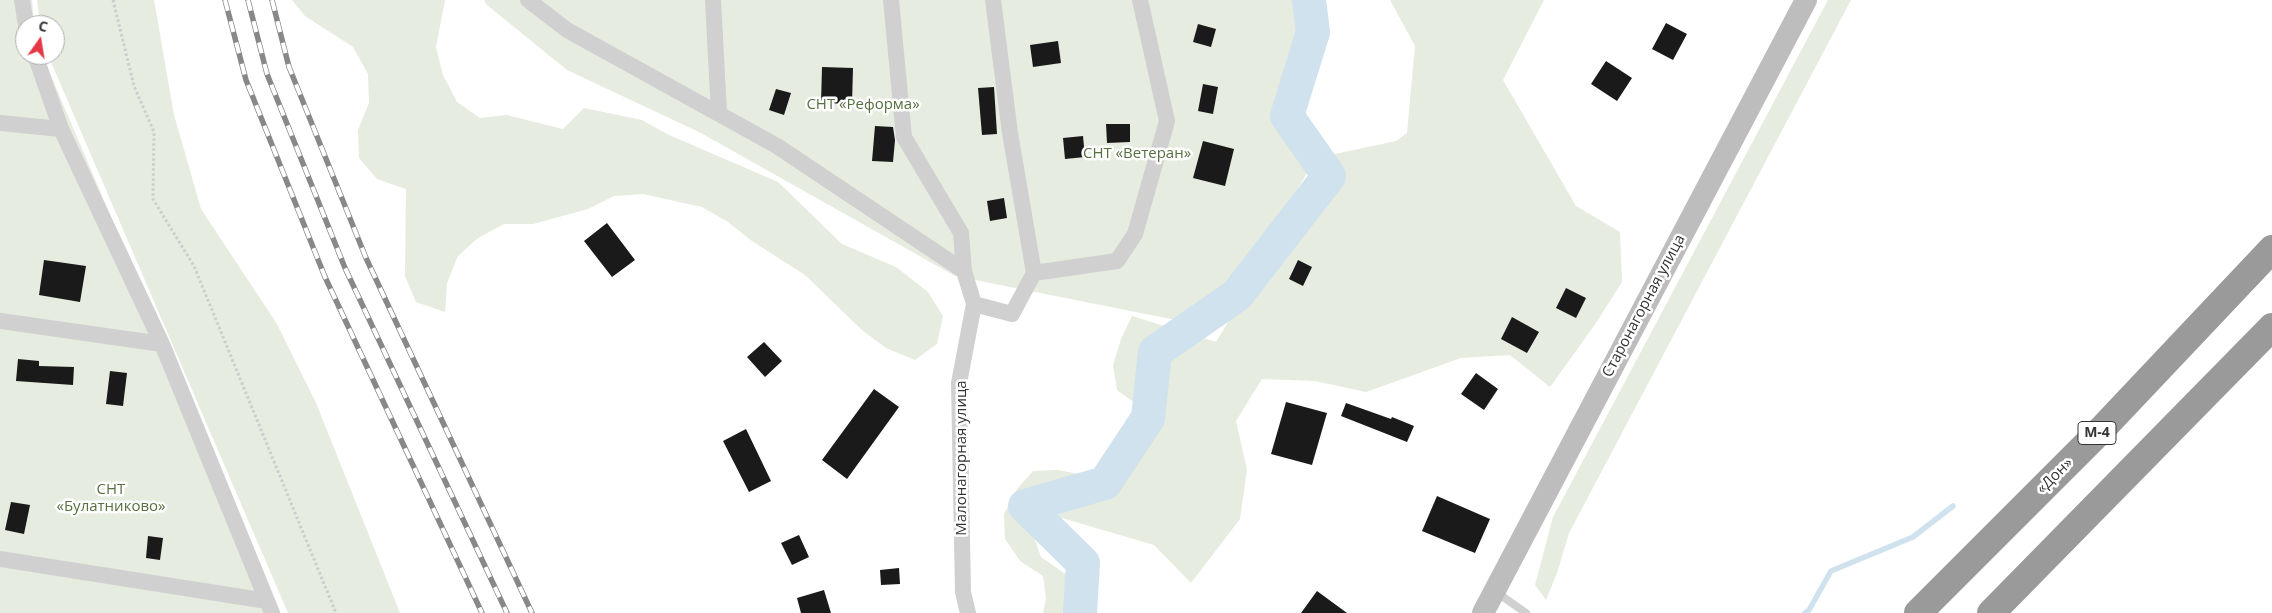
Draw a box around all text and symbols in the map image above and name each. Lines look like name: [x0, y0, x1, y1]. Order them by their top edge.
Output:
north arrow: [15, 15, 65, 65]
text: С: [37, 16, 50, 36]
park label: СНТ «Реформа»: [806, 96, 920, 114]
park label: СНТ «Ветеран»: [1083, 145, 1191, 163]
street label: Старонагорная улица: [1599, 232, 1689, 380]
street label: Малонагорная улица: [953, 380, 971, 536]
road number: М-4: [2078, 422, 2116, 444]
street label: «Дон»: [2033, 454, 2077, 498]
park label: СНТ «Булатниково»: [57, 481, 165, 516]

